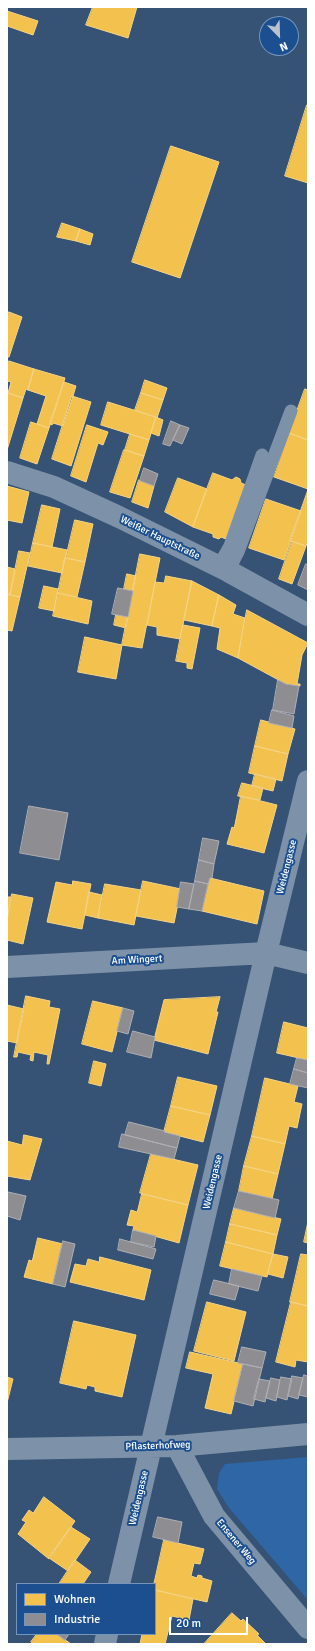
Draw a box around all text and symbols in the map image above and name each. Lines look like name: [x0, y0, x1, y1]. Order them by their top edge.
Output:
north arrow: [259, 16, 299, 56]
text: N: [277, 39, 290, 54]
street label: Weißer Hauptstraße: [118, 514, 202, 562]
street label: Weidengasse: [274, 839, 300, 895]
street label: Am Wingert: [111, 953, 163, 967]
street label: Weidengasse: [201, 1154, 225, 1210]
street label: Pflasterhofweg: [125, 1439, 191, 1453]
street label: Weidengasse: [127, 1470, 151, 1526]
street label: Ensener Weg: [214, 1517, 258, 1567]
legend: [16, 1583, 156, 1635]
text: Wohnen: [54, 1592, 96, 1607]
scale bar: [171, 1609, 250, 1635]
text: Industrie: [54, 1612, 100, 1627]
text: 20 m: [176, 1616, 201, 1631]

